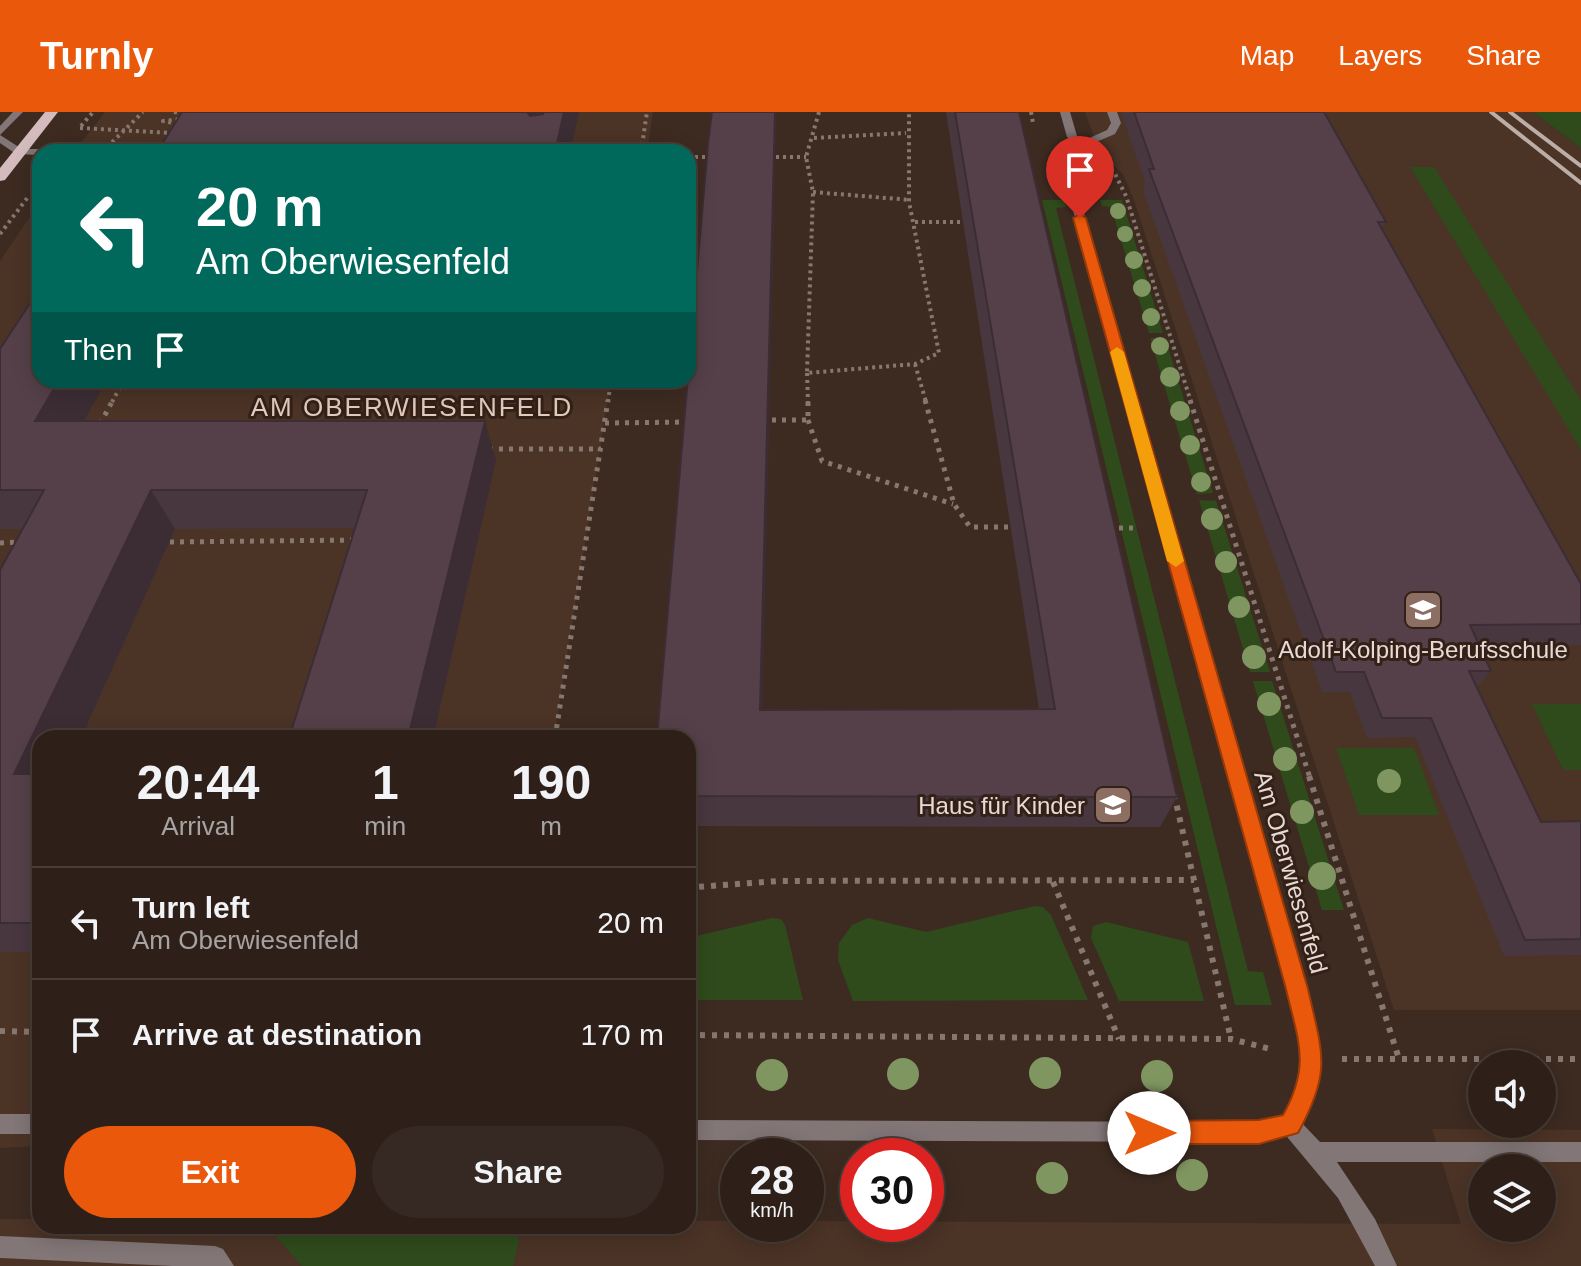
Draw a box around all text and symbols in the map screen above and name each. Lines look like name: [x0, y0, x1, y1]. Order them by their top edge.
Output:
text: Turnly: [40, 35, 153, 77]
text: Map: [1240, 40, 1294, 71]
text: Layers: [1338, 40, 1422, 71]
text: Share: [1466, 40, 1541, 71]
pin: [1046, 136, 1114, 218]
icon: arrive: [1058, 148, 1102, 192]
text: 20 m: [196, 175, 324, 238]
icon: left: [64, 176, 168, 280]
text: Am Oberwiesenfeld: [196, 241, 510, 282]
icon: arrive: [148, 328, 192, 372]
text: Then: [64, 333, 132, 366]
district label: AM OBERWIESENFELD: [251, 392, 573, 422]
school or university icon: Adolf-Kolping-Berufsschule: [1402, 589, 1444, 631]
place label: Adolf-Kolping-Berufsschule: [1278, 636, 1568, 663]
text: 20:44: [137, 756, 260, 809]
text: 1: [372, 756, 399, 809]
text: 190: [511, 756, 591, 809]
street label: Am Oberwiesenfeld: [1249, 768, 1333, 976]
school or university icon: Haus für Kinder: [1092, 784, 1134, 826]
place label: Haus für Kinder: [918, 792, 1085, 819]
text: Arrival: [161, 811, 235, 841]
text: min: [364, 811, 406, 841]
text: m: [540, 811, 562, 841]
text: Turn left: [132, 891, 250, 924]
icon: left: [64, 901, 108, 945]
text: 20 m: [597, 906, 664, 939]
text: Am Oberwiesenfeld: [132, 925, 359, 955]
icon: arrive: [64, 1013, 108, 1057]
text: Arrive at destination: [132, 1018, 422, 1051]
text: 170 m: [581, 1018, 664, 1051]
map controls: [1468, 1050, 1556, 1242]
button: sound: [1468, 1050, 1556, 1138]
position arrow: [1107, 1091, 1191, 1175]
button: Exit: [64, 1126, 356, 1218]
button: Share: [372, 1126, 664, 1218]
speed limit sign: 30: [840, 1138, 944, 1242]
button: layers: [1468, 1154, 1556, 1242]
text: 28: [750, 1158, 794, 1202]
text: km/h: [750, 1199, 794, 1221]

